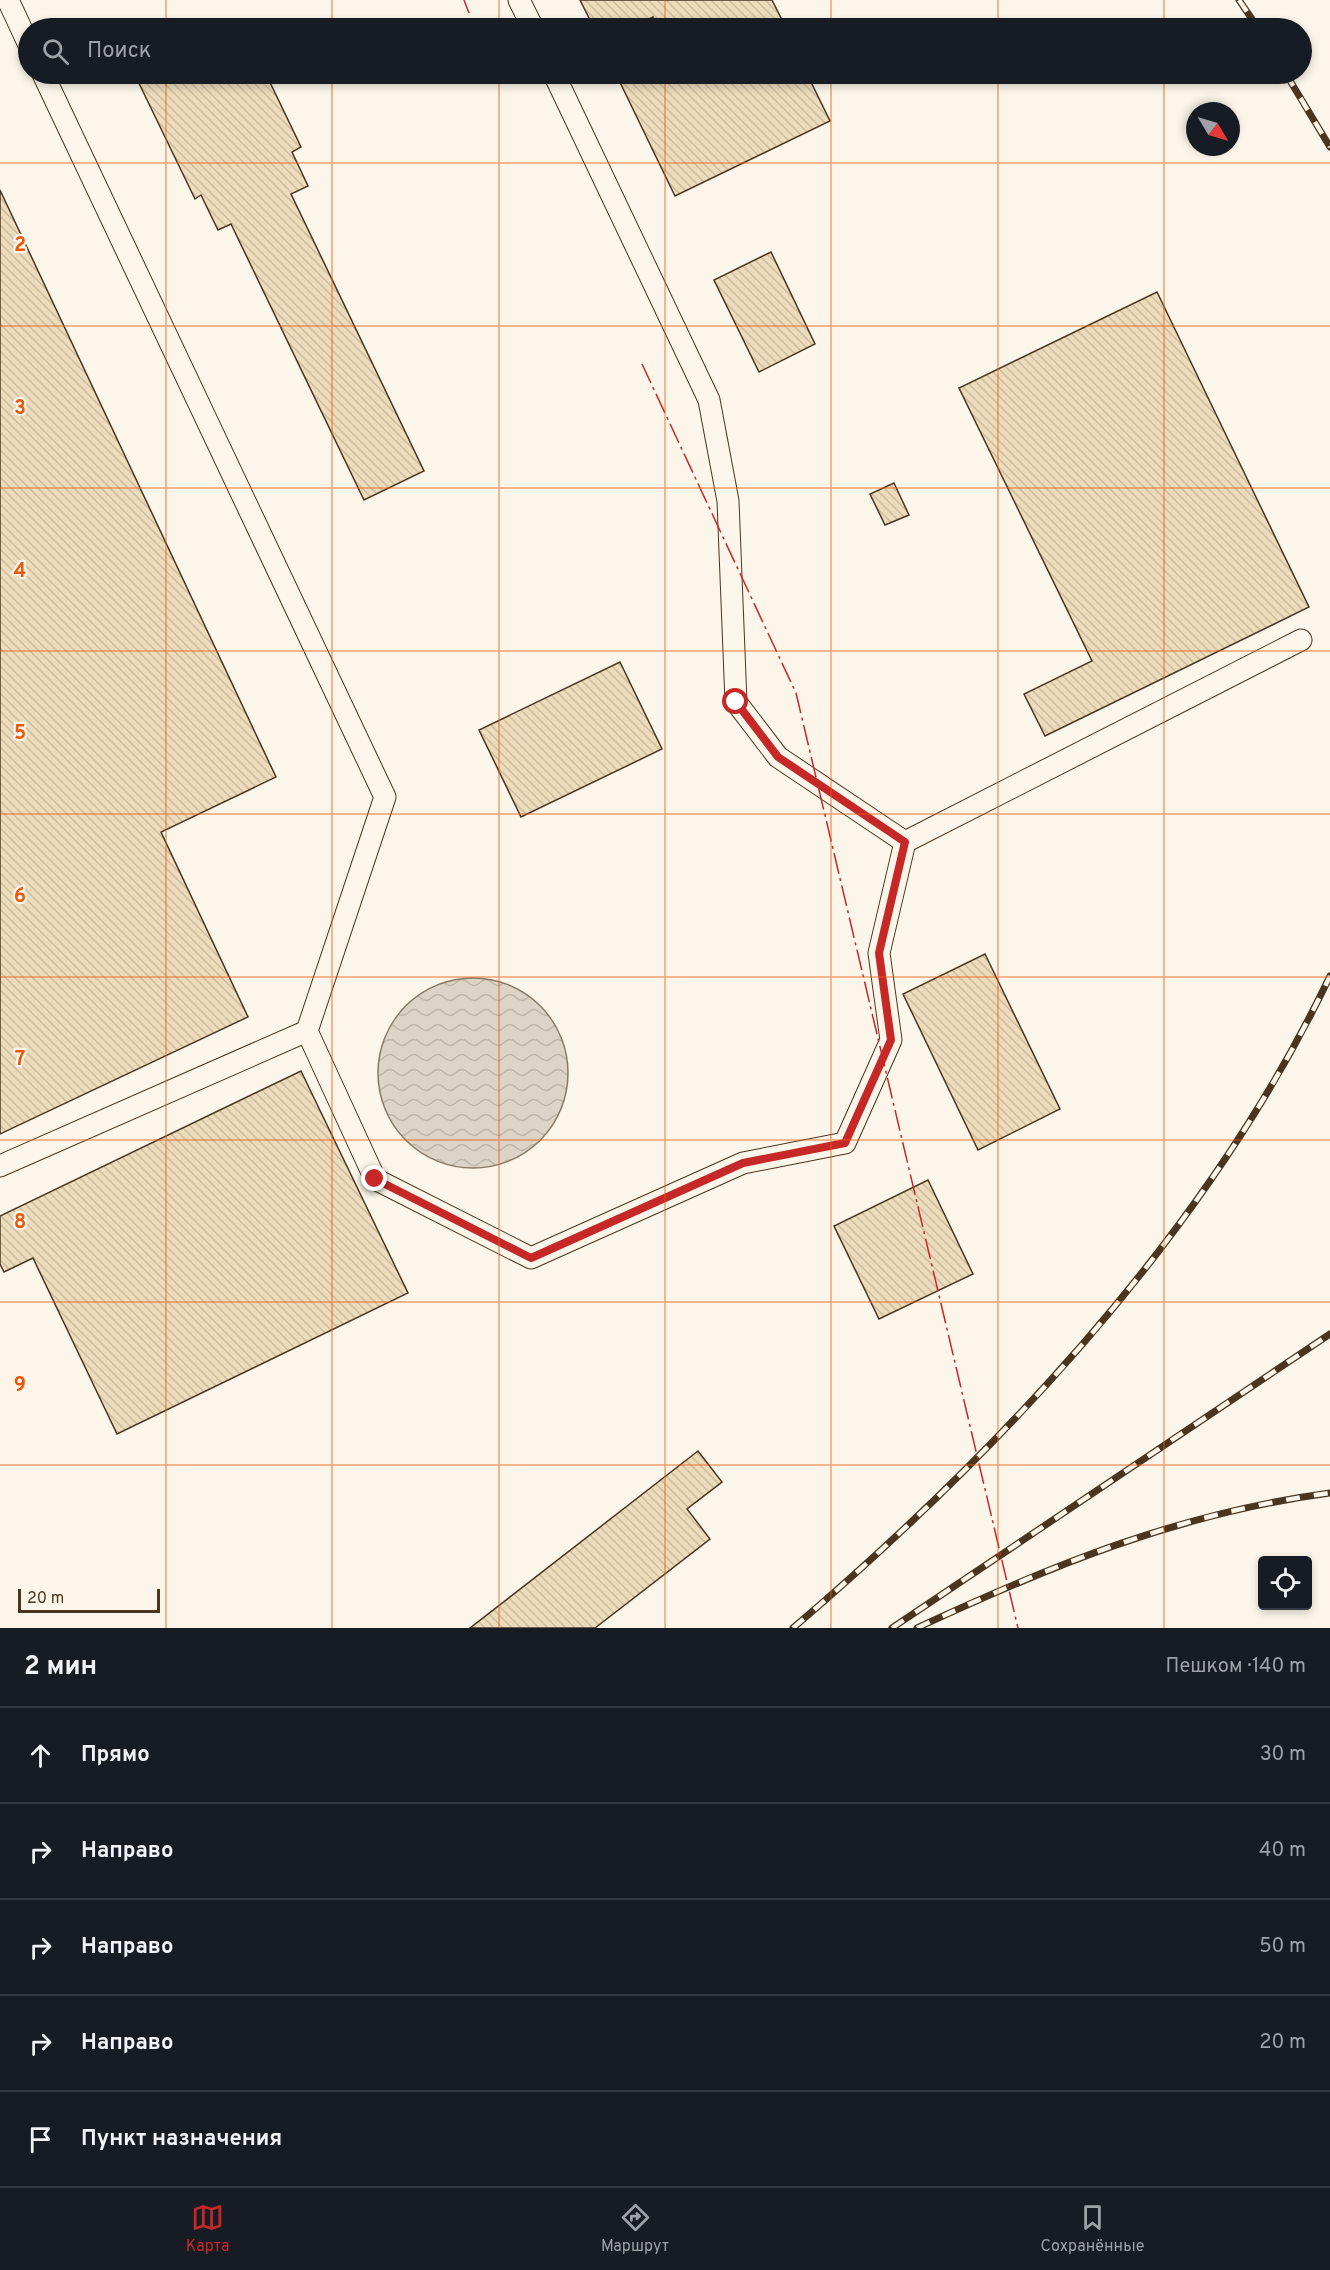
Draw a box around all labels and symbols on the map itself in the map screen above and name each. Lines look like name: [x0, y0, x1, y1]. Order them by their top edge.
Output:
north arrow: [1186, 102, 1240, 156]
text: 2: [14, 233, 26, 259]
text: 3: [14, 396, 26, 422]
text: 4: [14, 559, 26, 585]
route start: [722, 688, 748, 714]
text: 5: [14, 721, 26, 747]
text: 6: [14, 884, 26, 910]
text: 7: [15, 1047, 25, 1073]
route end: [361, 1165, 387, 1191]
text: 8: [14, 1210, 26, 1236]
text: 9: [14, 1373, 26, 1399]
scale bar: [18, 1586, 160, 1614]

